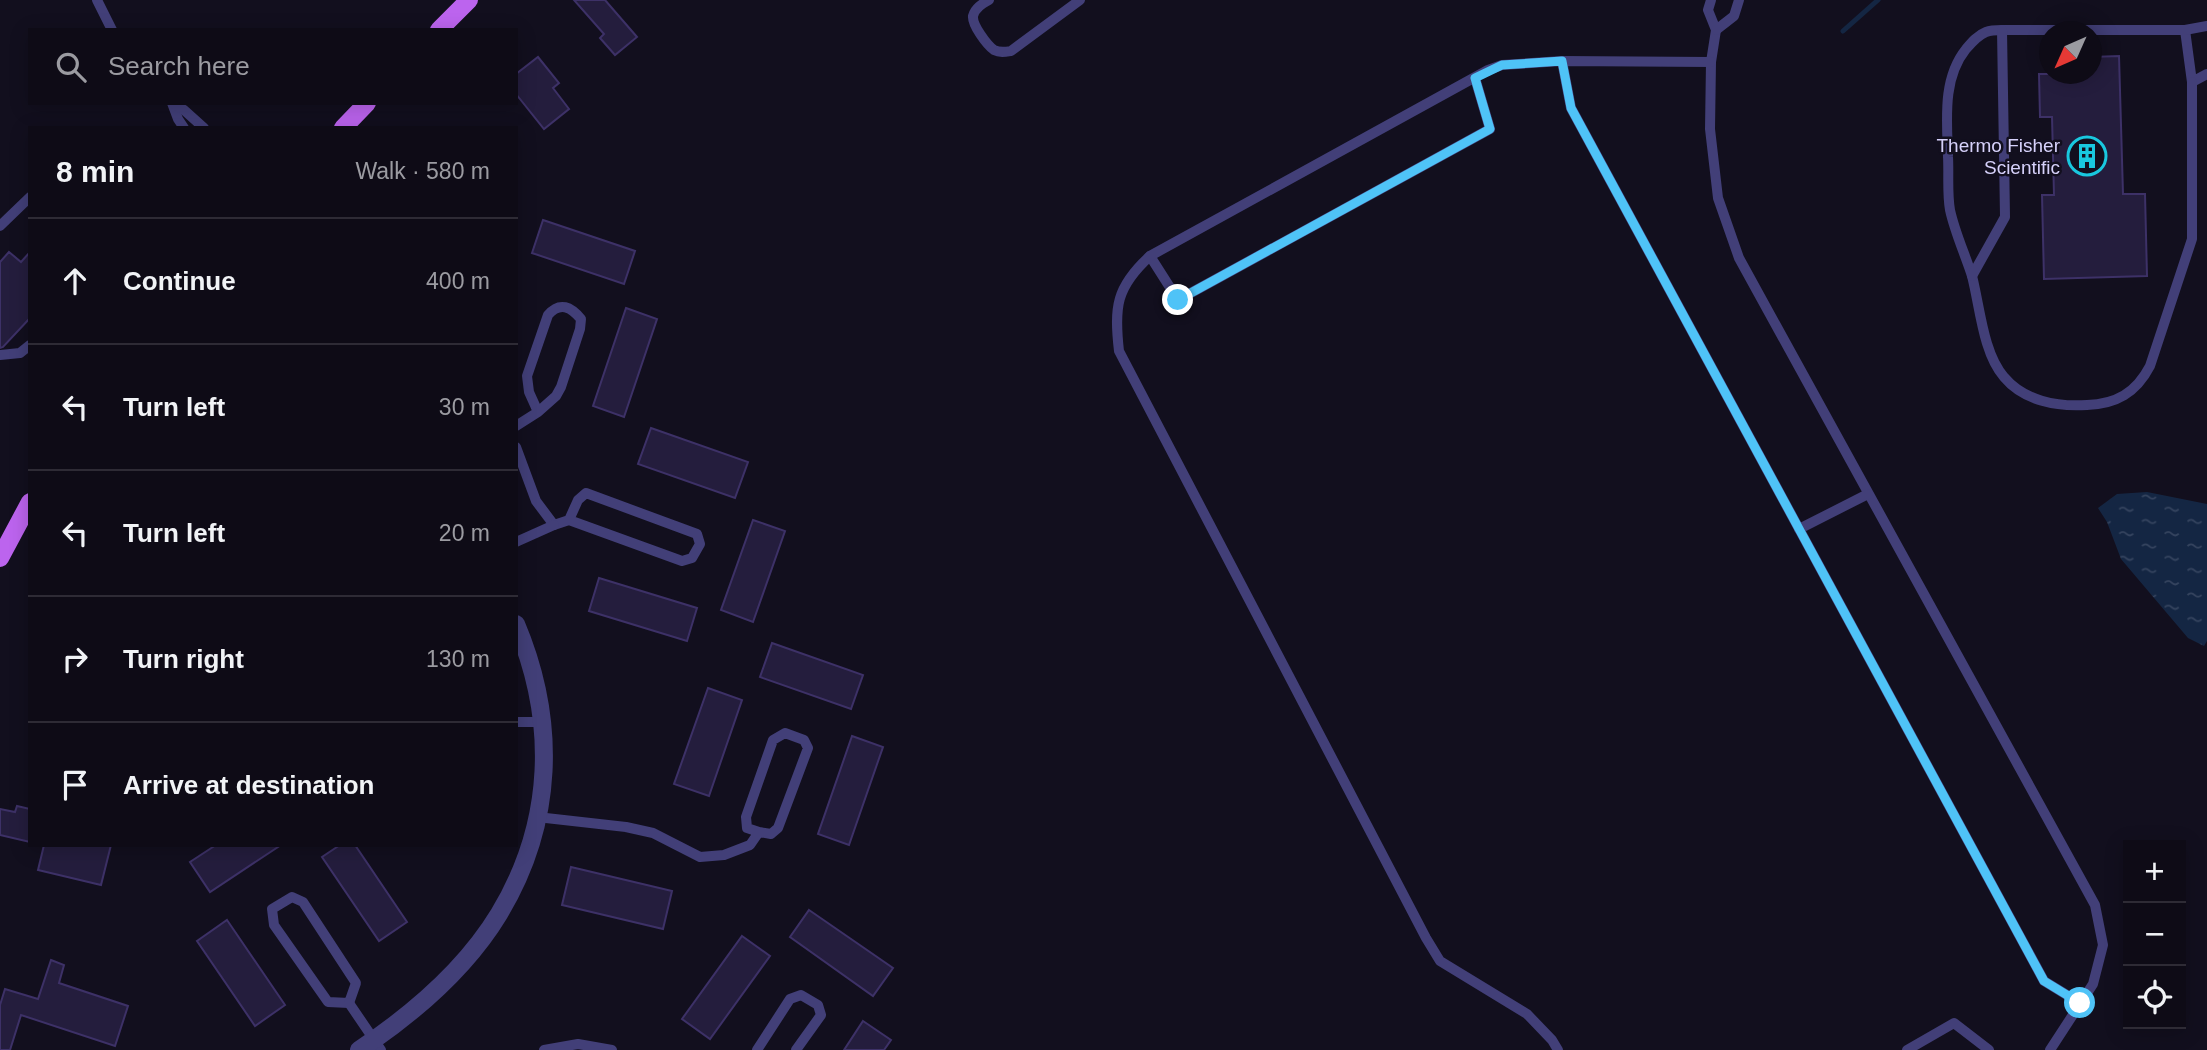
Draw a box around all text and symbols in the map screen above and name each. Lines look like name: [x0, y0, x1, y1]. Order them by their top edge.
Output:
north arrow: [2039, 21, 2102, 84]
search box: [28, 28, 518, 105]
icon: search: [52, 48, 90, 86]
text: Search here: [108, 51, 250, 81]
place label: Thermo Fisher Scientific: [1936, 135, 2061, 178]
building icon: Thermo Fisher Scientific: [2066, 135, 2108, 177]
text: 8 min: [56, 155, 134, 188]
text: Walk · 580 m: [355, 158, 490, 184]
icon: ahead: [56, 262, 94, 300]
text: Continue: [123, 266, 236, 296]
text: 400 m: [426, 268, 490, 294]
route end: [1162, 284, 1193, 315]
icon: left: [56, 388, 94, 426]
text: Turn left: [123, 392, 225, 422]
text: 30 m: [439, 394, 490, 420]
icon: left: [56, 514, 94, 552]
text: Turn left: [123, 518, 225, 548]
text: 20 m: [439, 520, 490, 546]
icon: right: [56, 640, 94, 678]
text: Turn right: [123, 644, 244, 674]
text: 130 m: [426, 646, 490, 672]
icon: arrive: [56, 766, 94, 804]
text: Arrive at destination: [123, 770, 374, 800]
map controls: [2123, 840, 2186, 1029]
button: +: [2123, 840, 2186, 903]
button: −: [2123, 903, 2186, 966]
button: locate: [2123, 966, 2186, 1029]
route start: [2064, 987, 2095, 1018]

